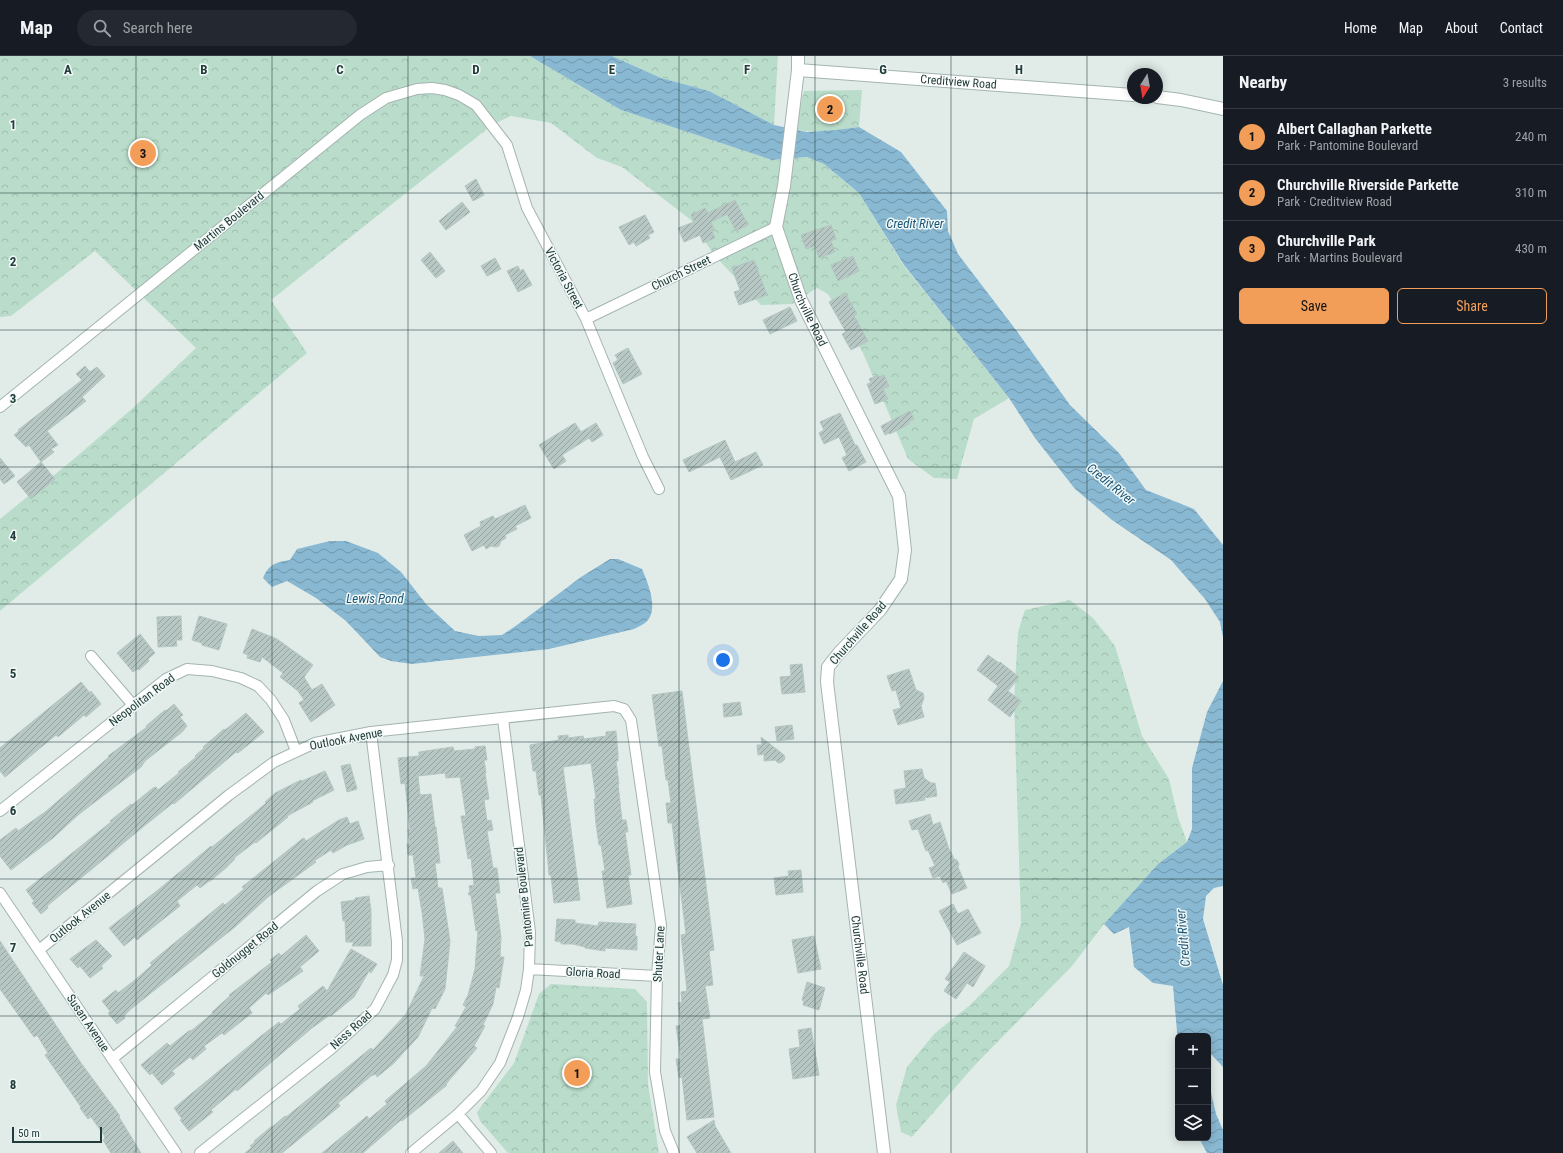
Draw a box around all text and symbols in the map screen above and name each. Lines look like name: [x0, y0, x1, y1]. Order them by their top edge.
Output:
search box: [77, 10, 357, 46]
text: Map: [20, 16, 53, 39]
icon: search: [91, 17, 113, 39]
text: Search here: [123, 19, 193, 37]
text: Home: [1344, 20, 1377, 36]
text: Map: [1399, 20, 1423, 36]
text: About: [1445, 20, 1478, 36]
text: Contact: [1500, 20, 1543, 36]
text: A: [64, 62, 72, 77]
text: B: [200, 62, 208, 77]
text: C: [336, 62, 344, 77]
text: D: [472, 62, 480, 77]
text: E: [609, 62, 616, 77]
text: F: [744, 62, 750, 77]
text: G: [879, 62, 887, 77]
text: H: [1015, 62, 1023, 77]
north arrow: [1127, 68, 1163, 104]
street label: Creditview Road: [920, 72, 997, 92]
text: Nearby: [1239, 72, 1287, 92]
text: 3 results: [1503, 75, 1547, 90]
pin: 2: [817, 94, 843, 124]
text: 1: [10, 117, 16, 132]
text: Albert Callaghan Parkette: [1277, 120, 1432, 138]
text: 1: [1249, 129, 1255, 144]
text: 240 m: [1515, 129, 1547, 144]
pin: 3: [130, 138, 156, 168]
text: Park · Pantomine Boulevard: [1277, 138, 1418, 153]
text: Churchville Riverside Parkette: [1277, 176, 1459, 194]
text: 2: [1249, 185, 1255, 200]
text: 310 m: [1515, 185, 1547, 200]
street label: Martins Boulevard: [191, 188, 267, 254]
text: Park · Creditview Road: [1277, 194, 1392, 209]
water label: Credit River: [886, 216, 945, 231]
text: Churchville Park: [1277, 232, 1376, 250]
text: 3: [1249, 241, 1255, 256]
text: 430 m: [1515, 241, 1547, 256]
street label: Victoria Street: [542, 245, 586, 311]
text: Park · Martins Boulevard: [1277, 250, 1403, 265]
street label: Church Street: [649, 252, 713, 293]
text: 2: [10, 254, 17, 269]
street label: Churchville Road: [785, 271, 830, 349]
button: Save: [1239, 288, 1389, 324]
button: Share: [1397, 288, 1547, 324]
text: 3: [10, 391, 16, 406]
water label: Credit River: [1084, 460, 1139, 509]
text: 4: [10, 528, 17, 543]
water label: Lewis Pond: [346, 591, 404, 606]
street label: Churchville Road: [827, 599, 889, 667]
your location: [713, 650, 733, 670]
text: 5: [10, 666, 17, 681]
street label: Neopolitan Road: [106, 671, 178, 729]
street label: Outlook Avenue: [308, 725, 384, 753]
text: 6: [10, 803, 17, 818]
street label: Pantomine Boulevard: [512, 846, 536, 948]
street label: Outlook Avenue: [47, 888, 113, 946]
water label: Credit River: [1173, 908, 1193, 967]
street label: Churchville Road: [848, 915, 872, 995]
street label: Goldnugget Road: [209, 919, 281, 981]
street label: Shuter Lane: [651, 925, 667, 982]
text: 7: [10, 940, 17, 955]
street label: Gloria Road: [565, 965, 621, 981]
street label: Susan Avenue: [64, 992, 113, 1055]
street label: Ness Road: [327, 1008, 375, 1052]
map controls: [1175, 1033, 1211, 1141]
button: +: [1175, 1033, 1211, 1069]
pin: 1: [564, 1058, 590, 1088]
button: −: [1175, 1069, 1211, 1105]
text: 8: [10, 1077, 16, 1092]
button: layers: [1175, 1105, 1211, 1141]
scale bar: [12, 1125, 102, 1144]
text: 50 m: [18, 1127, 40, 1140]

